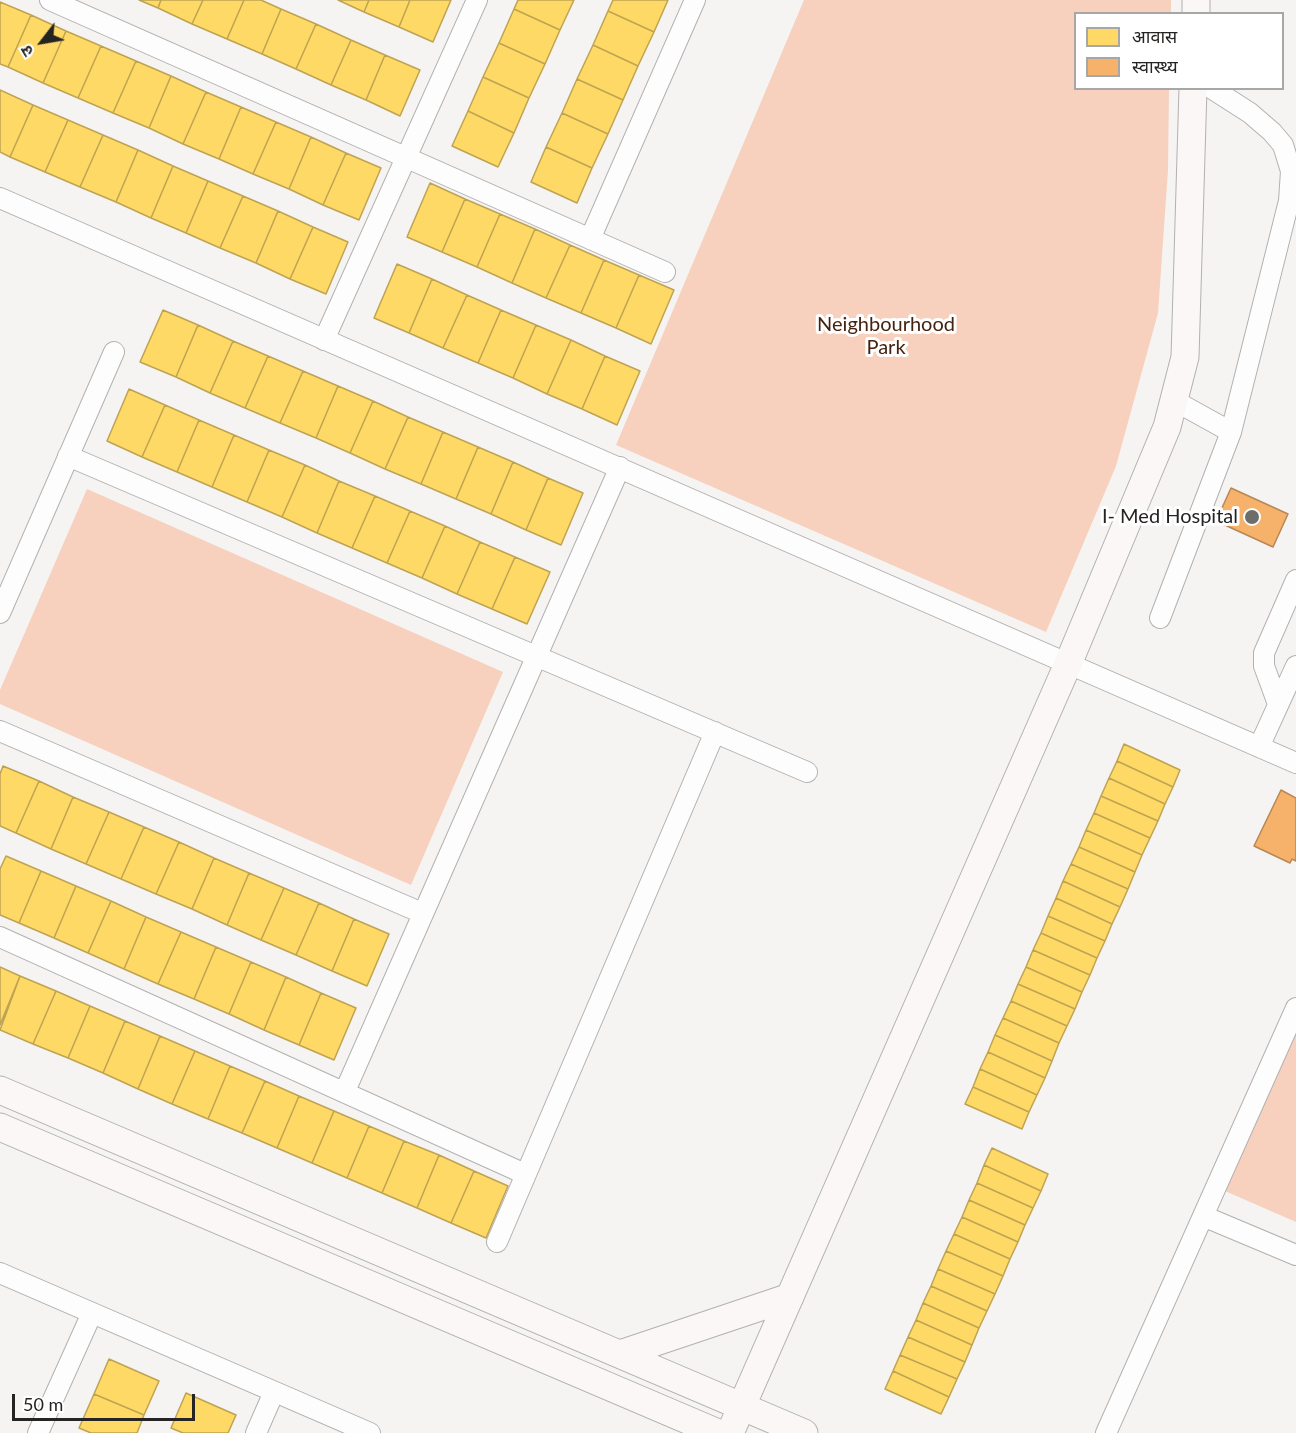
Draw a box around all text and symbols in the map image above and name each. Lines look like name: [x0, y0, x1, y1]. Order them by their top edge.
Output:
north arrow: [12, 12, 72, 72]
legend: [1074, 12, 1284, 90]
text: आवास: [1132, 25, 1177, 47]
text: उ: [16, 43, 37, 60]
text: स्वास्थ्य: [1132, 55, 1178, 77]
park label: Neighbourhood Park: [817, 313, 955, 360]
place label: I- Med Hospital: [1102, 505, 1238, 529]
marker: I- Med Hospital: [1243, 508, 1261, 526]
scale bar: [15, 1382, 198, 1420]
text: 50 m: [23, 1393, 63, 1415]

